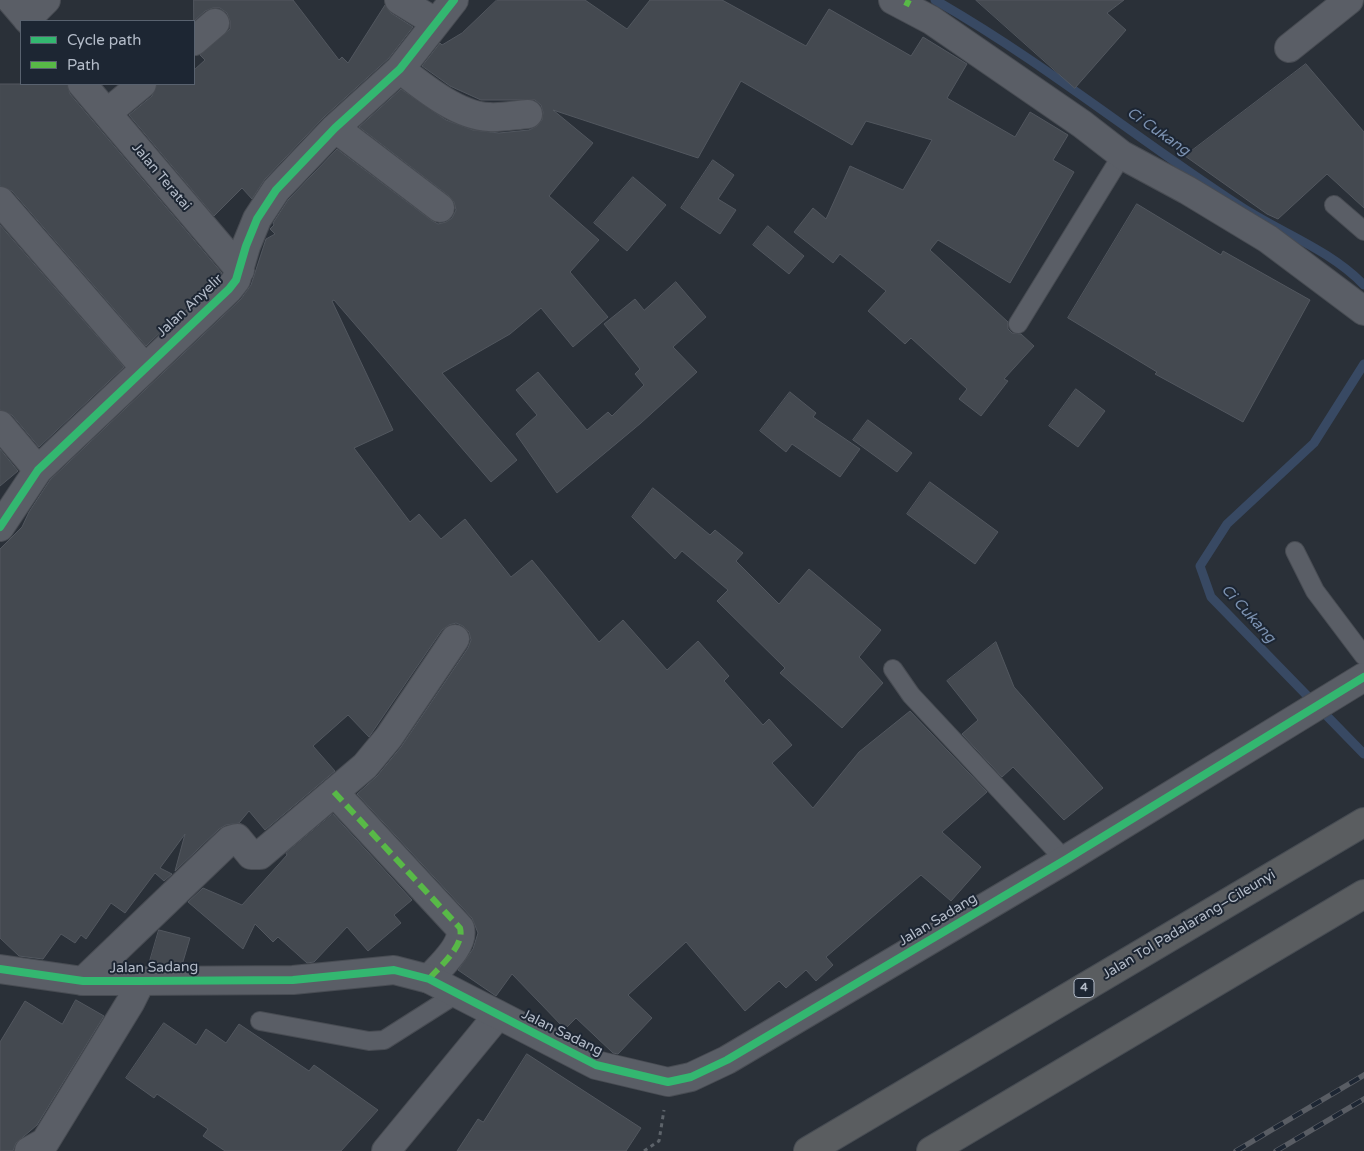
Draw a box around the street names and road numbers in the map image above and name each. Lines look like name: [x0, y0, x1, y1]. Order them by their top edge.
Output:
street label: Jalan Teratai: [128, 140, 194, 214]
street label: Jalan Anyelir: [153, 271, 227, 341]
street label: Jalan Tol Padalarang–Cileunyi: [1099, 867, 1279, 983]
street label: Jalan Sadang: [896, 890, 980, 950]
street label: Jalan Sadang: [110, 959, 198, 977]
road number: 4: [1074, 978, 1094, 998]
street label: Jalan Sadang: [519, 1006, 605, 1060]

